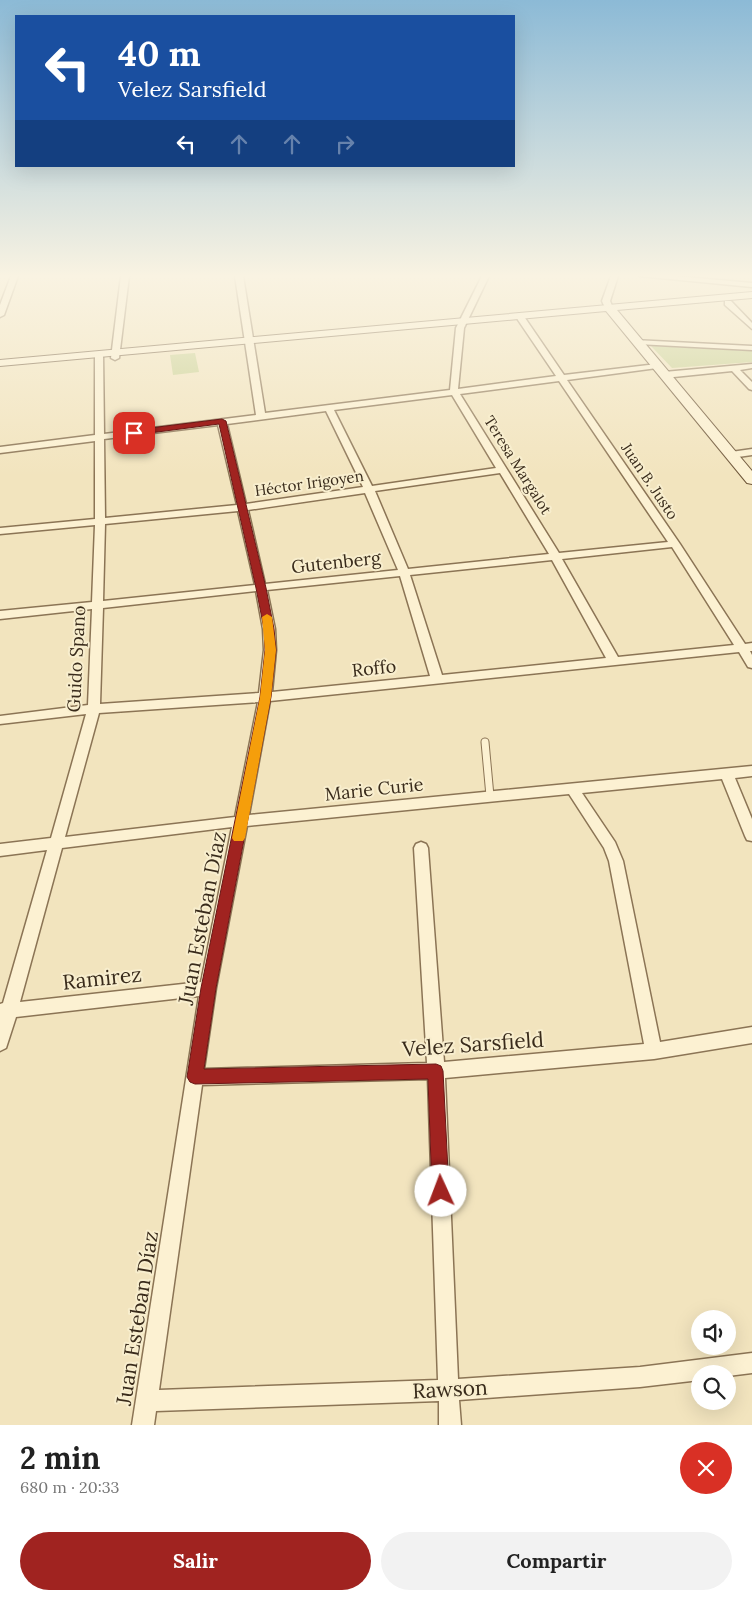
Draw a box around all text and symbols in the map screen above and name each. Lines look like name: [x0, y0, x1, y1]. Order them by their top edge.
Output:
text: 40 m: [118, 31, 201, 76]
icon: left: [35, 35, 100, 100]
text: Velez Sarsfield: [118, 75, 267, 103]
icon: left: [172, 130, 200, 158]
icon: ahead: [225, 130, 253, 158]
icon: ahead: [278, 130, 306, 158]
icon: right: [331, 130, 359, 158]
pin: [113, 412, 155, 454]
street label: Teresa Margalot: [480, 412, 556, 518]
icon: arrive: [120, 419, 148, 447]
street label: Juan B. Justo: [617, 438, 683, 523]
street label: Héctor Irigoyen: [253, 466, 365, 500]
street label: Gutenberg: [290, 546, 383, 578]
street label: Guido Spano: [62, 605, 90, 713]
street label: Roffo: [351, 654, 397, 682]
street label: Marie Curie: [324, 772, 425, 806]
street label: Juan Esteban Díaz: [172, 829, 232, 1008]
street label: Ramirez: [61, 960, 143, 996]
street label: Velez Sarsfield: [400, 1026, 545, 1062]
position arrow: [414, 1164, 466, 1216]
street label: Juan Esteban Díaz: [110, 1229, 164, 1408]
map controls: [691, 1310, 736, 1410]
button: sound: [691, 1310, 736, 1355]
button: search: [691, 1365, 736, 1410]
street label: Rawson: [412, 1374, 489, 1404]
text: 2 min: [20, 1439, 100, 1477]
button: close: [680, 1442, 732, 1494]
text: 680 m · 20:33: [20, 1477, 119, 1497]
button: Salir: [20, 1532, 371, 1590]
button: Compartir: [381, 1532, 732, 1590]

